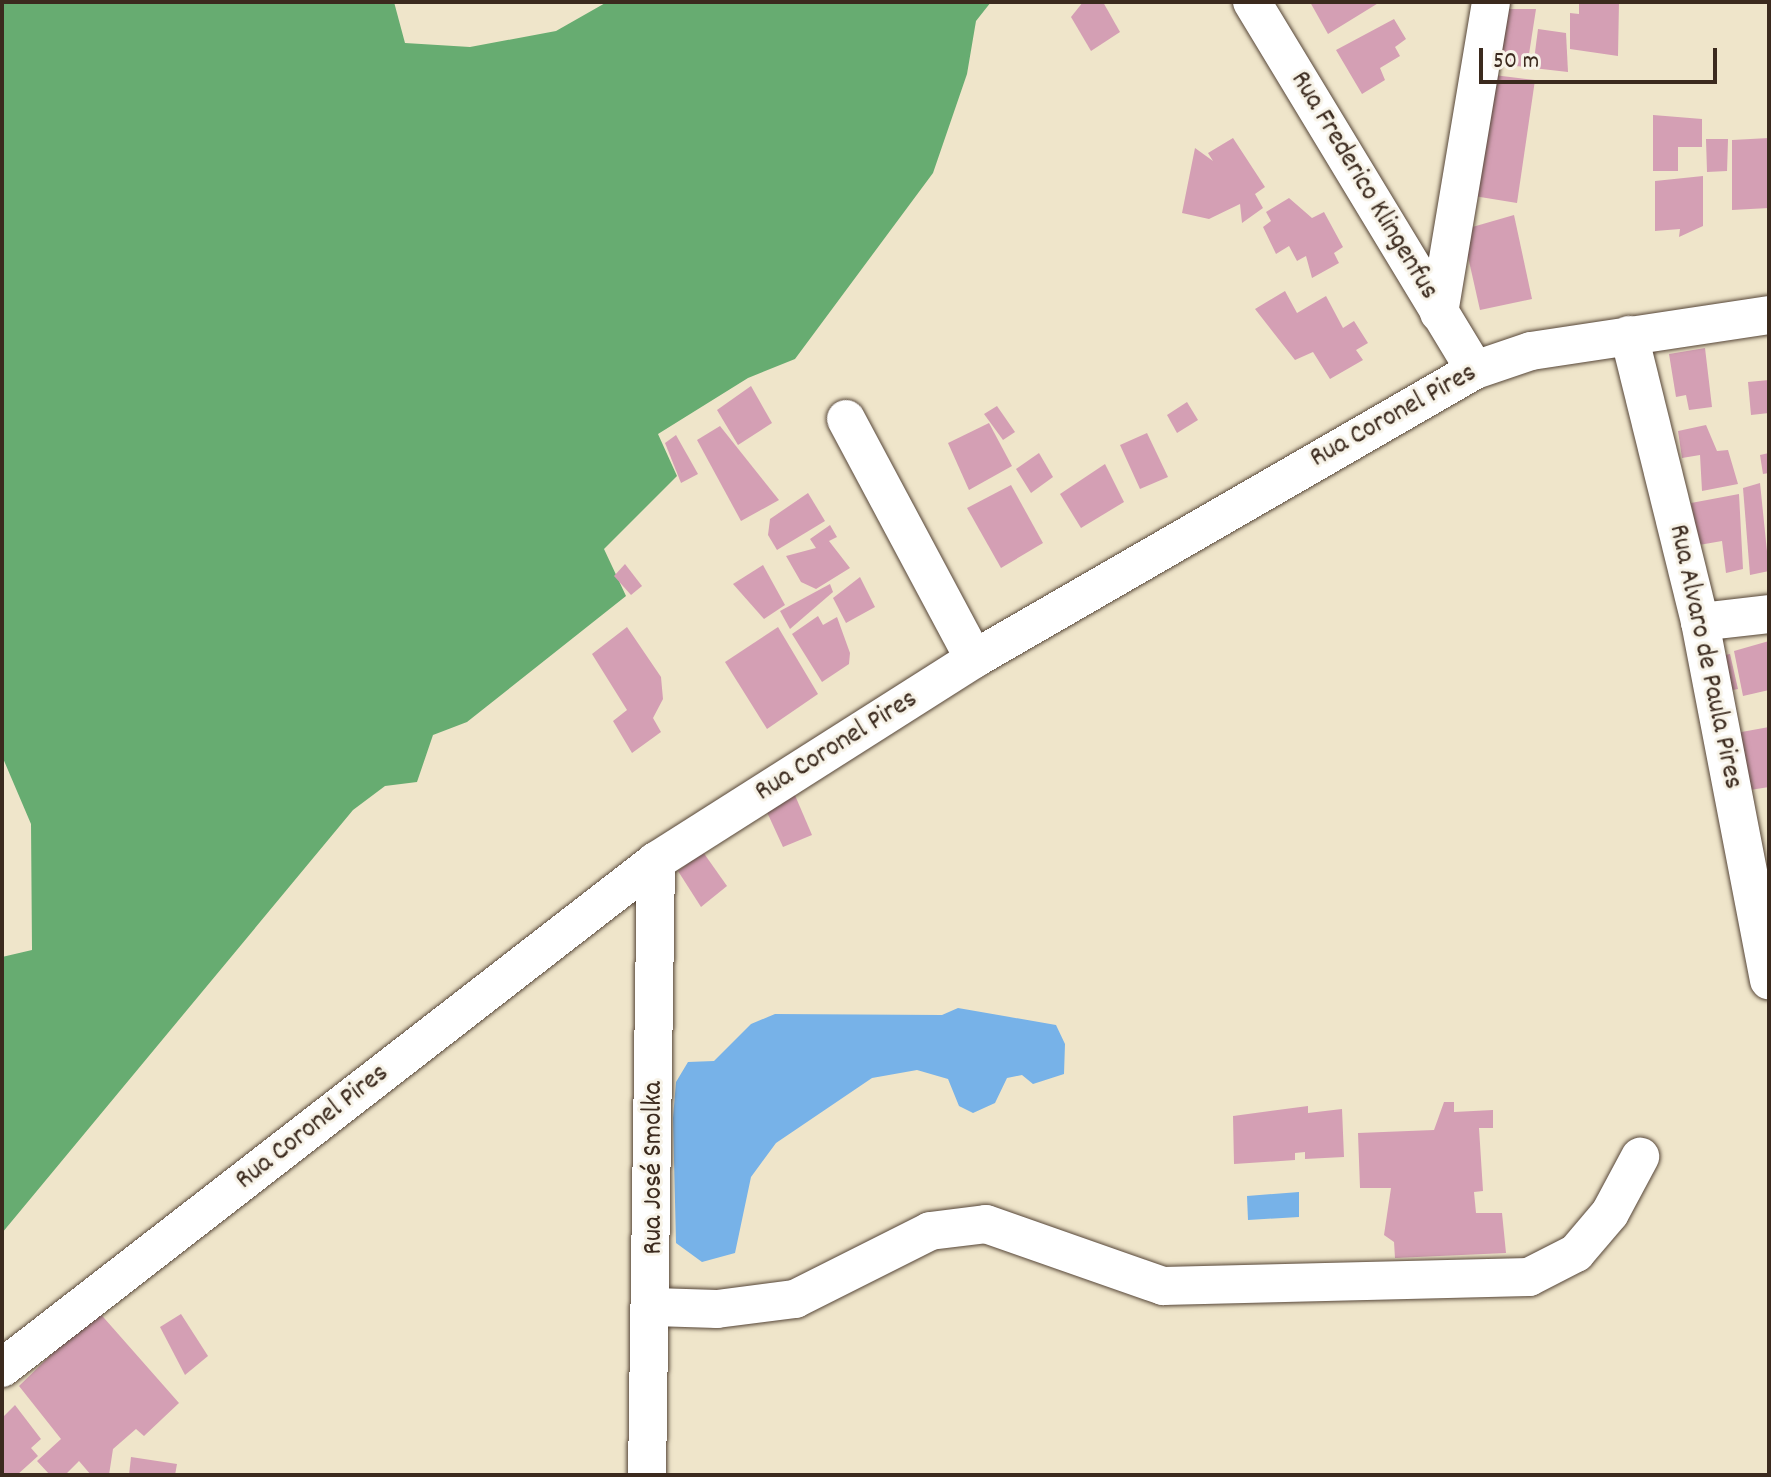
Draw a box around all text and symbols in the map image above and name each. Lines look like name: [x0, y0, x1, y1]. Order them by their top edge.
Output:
scale bar: [1483, 32, 1721, 82]
text: 50 m: [1493, 45, 1539, 79]
street label: Rua Frederico Klingenfus: [1282, 66, 1444, 306]
street label: Rua Coronel Pires: [1305, 357, 1483, 477]
street label: Rua Alvaro de Paula Pires: [1660, 522, 1748, 792]
street label: Rua Coronel Pires: [750, 684, 924, 810]
street label: Rua Coronel Pires: [230, 1058, 396, 1198]
street label: Rua José Smolka: [638, 1081, 672, 1255]

